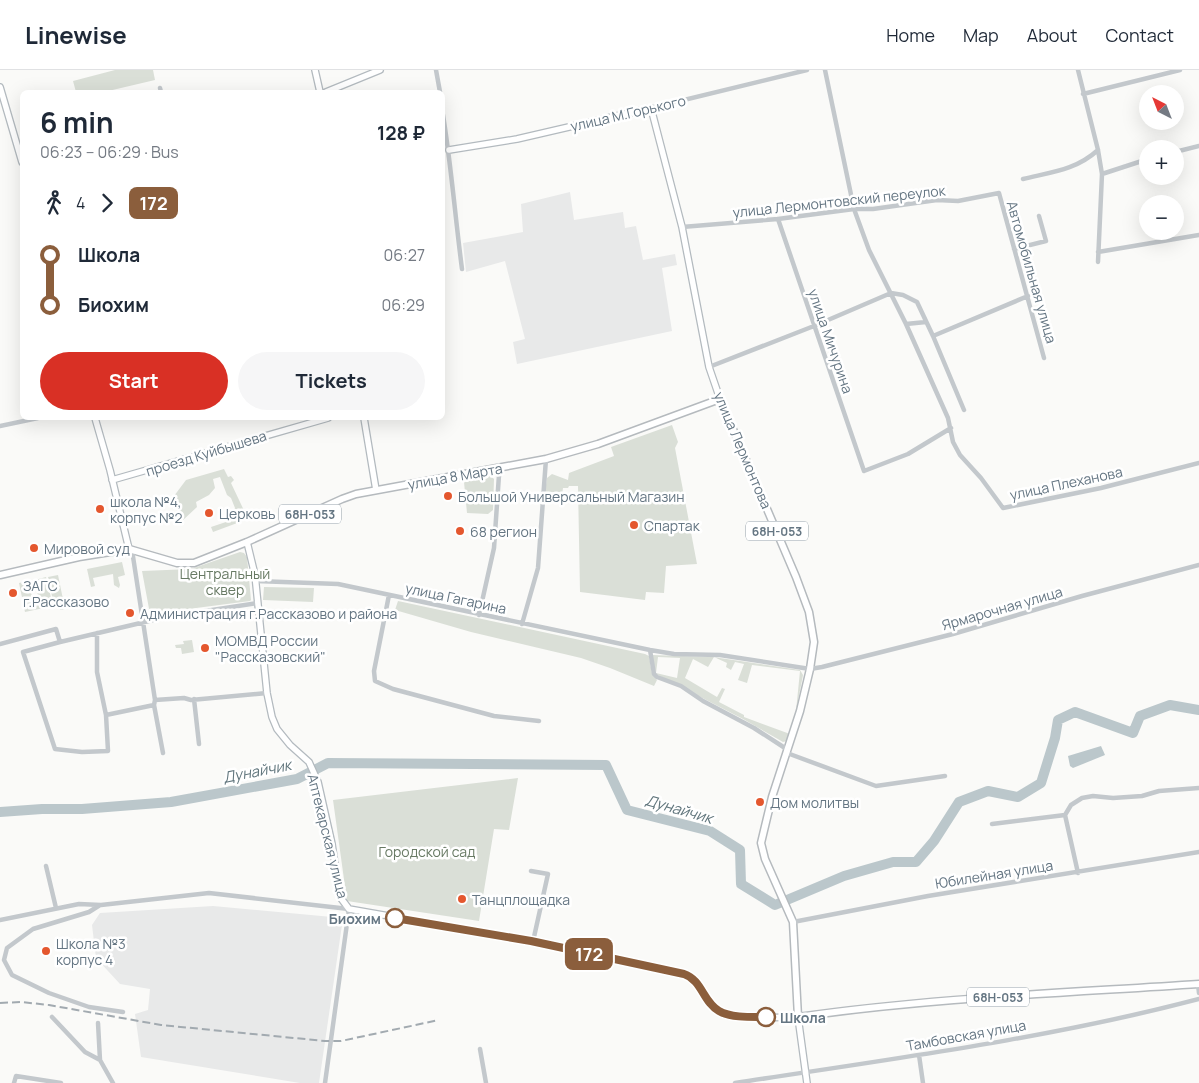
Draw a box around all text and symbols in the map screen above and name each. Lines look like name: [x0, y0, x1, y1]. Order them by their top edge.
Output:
text: Linewise: [25, 18, 127, 51]
text: Home: [886, 23, 935, 47]
text: Map: [963, 23, 999, 47]
text: About: [1027, 23, 1077, 47]
text: Contact: [1105, 23, 1174, 47]
north arrow: [1139, 85, 1184, 130]
map controls: [1139, 85, 1184, 240]
street label: улица М.Горького: [568, 90, 688, 136]
text: 6 min: [40, 103, 114, 141]
text: 128 ₽: [377, 120, 425, 146]
button: +: [1139, 140, 1184, 185]
text: 06:23 – 06:29 · Bus: [40, 141, 179, 163]
street label: улица Лермонтовский переулок: [732, 180, 947, 222]
icon: walk: [40, 189, 68, 217]
icon: forward: [93, 189, 121, 217]
text: 172: [139, 191, 168, 215]
text: 4: [76, 192, 85, 214]
button: −: [1139, 195, 1184, 240]
street label: Автомобильная улица: [1003, 199, 1061, 345]
text: Школа: [78, 242, 140, 268]
text: 06:27: [383, 244, 425, 266]
street label: улица Мичурина: [804, 286, 858, 396]
text: Биохим: [78, 292, 149, 318]
text: 06:29: [381, 294, 425, 316]
button: Start: [40, 352, 228, 410]
button: Tickets: [238, 352, 425, 410]
street label: улица Лермонтова: [710, 389, 776, 511]
street label: проезд Куйбышева: [143, 426, 269, 480]
street label: улица 8 Марта: [406, 458, 504, 494]
street label: улица Плеханова: [1008, 462, 1124, 504]
place label: Большой Универсальный Магазин: [458, 487, 685, 506]
marker: Большой Универсальный Магазин: [442, 490, 454, 502]
place label: школа №4, корпус №2: [110, 492, 182, 527]
marker: школа №4, корпус №2: [94, 503, 106, 515]
place label: Церковь: [219, 504, 276, 523]
road number: 68Н-053: [279, 504, 341, 524]
marker: Церковь: [203, 507, 215, 519]
place label: Спартак: [644, 516, 701, 535]
marker: Спартак: [628, 519, 640, 531]
place label: 68 регион: [470, 522, 537, 541]
road number: 68Н-053: [746, 522, 808, 541]
marker: 68 регион: [454, 525, 466, 537]
place label: Мировой суд: [44, 539, 130, 558]
marker: Мировой суд: [28, 542, 40, 554]
park label: Центральный сквер: [180, 564, 270, 599]
place label: ЗАГС г.Рассказово: [23, 576, 109, 611]
street label: улица Гагарина: [404, 578, 508, 618]
street label: Ярмарочная улица: [939, 582, 1065, 634]
marker: ЗАГС г.Рассказово: [7, 587, 19, 599]
place label: Администрация г.Рассказово и района: [140, 604, 397, 623]
marker: Администрация г.Рассказово и района: [124, 607, 136, 619]
place label: МОМВД России "Рассказовский": [215, 631, 326, 666]
marker: МОМВД России "Рассказовский": [199, 642, 211, 654]
water label: Дунайчик: [221, 754, 295, 788]
street label: Аптекарская улица: [303, 772, 353, 900]
water label: Дунайчик: [643, 789, 717, 829]
place label: Дом молитвы: [770, 793, 859, 812]
marker: Дом молитвы: [754, 796, 766, 808]
park label: Городской сад: [379, 842, 476, 861]
street label: Юбилейная улица: [934, 855, 1054, 893]
place label: Танцплощадка: [472, 890, 570, 909]
marker: Танцплощадка: [456, 893, 468, 905]
marker: Биохим: [385, 908, 405, 928]
place label: Биохим: [329, 909, 381, 928]
place label: Школа №3 корпус 4: [56, 934, 126, 969]
line badge: 172: [560, 938, 618, 970]
text: 172: [575, 942, 603, 966]
marker: Школа №3 корпус 4: [40, 945, 52, 957]
road number: 68Н-053: [967, 988, 1029, 1006]
marker: Школа: [756, 1007, 776, 1027]
place label: Школа: [780, 1008, 826, 1027]
street label: Тамбовская улица: [905, 1015, 1027, 1055]

